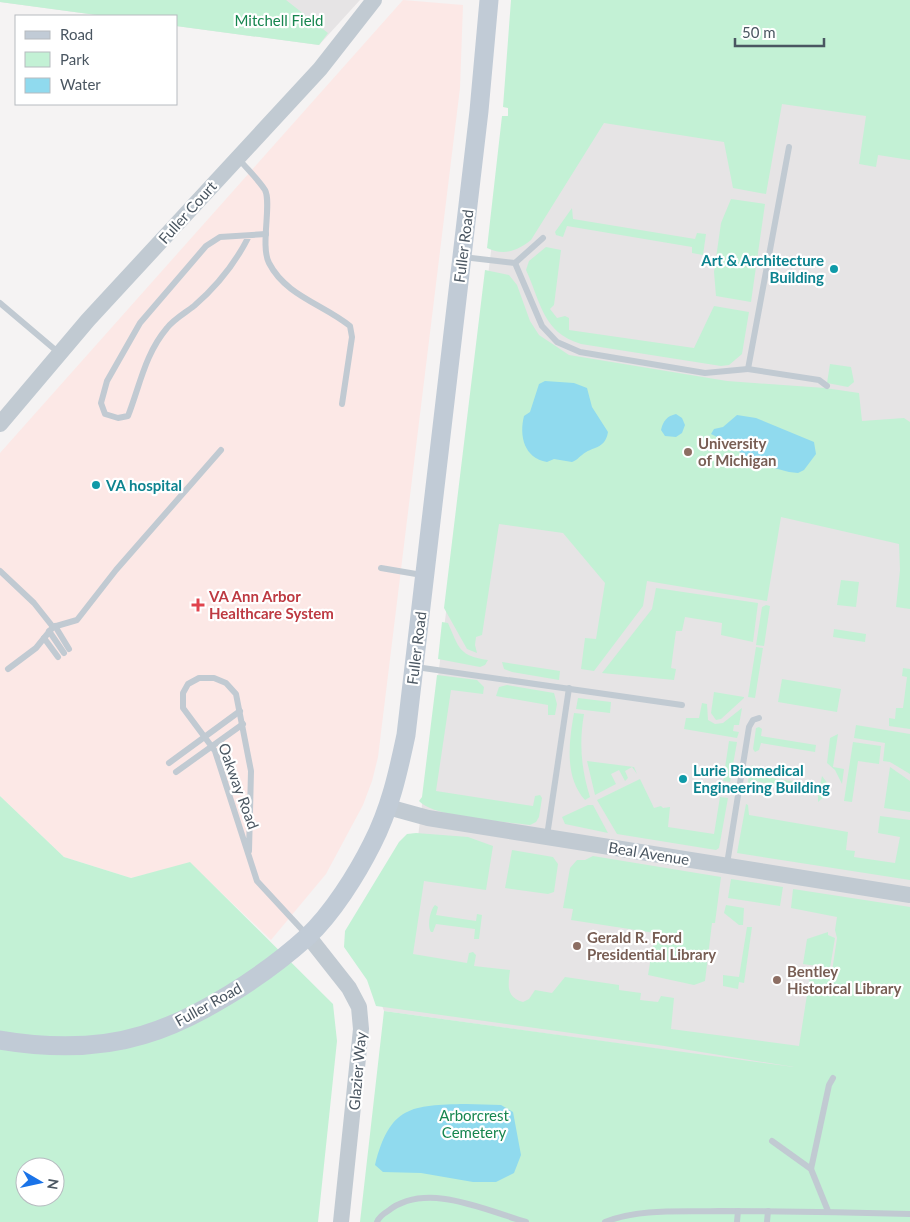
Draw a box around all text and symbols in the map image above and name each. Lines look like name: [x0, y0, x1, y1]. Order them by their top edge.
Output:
park label: Mitchell Field: [234, 11, 324, 29]
legend: [15, 15, 178, 105]
scale bar: [735, 15, 824, 47]
text: 50 m: [742, 23, 776, 41]
text: Road: [60, 25, 93, 43]
text: Park: [60, 50, 90, 68]
text: Water: [60, 75, 101, 93]
street label: Fuller Court: [154, 177, 220, 247]
street label: Fuller Road: [450, 208, 476, 284]
place label: Art & Architecture Building: [700, 251, 824, 286]
marker: Art & Architecture Building: [828, 263, 840, 275]
place label: University of Michigan: [698, 434, 777, 469]
marker: University of Michigan: [682, 446, 694, 458]
place label: VA hospital: [105, 476, 182, 494]
marker: VA hospital: [90, 479, 102, 491]
place label: VA Ann Arbor Healthcare System: [208, 587, 334, 622]
marker: VA Ann Arbor Healthcare System: [191, 598, 205, 612]
street label: Fuller Road: [403, 610, 429, 686]
street label: Oakway Road: [215, 740, 263, 832]
place label: Lurie Biomedical Engineering Building: [693, 761, 830, 796]
marker: Lurie Biomedical Engineering Building: [677, 773, 689, 785]
street label: Beal Avenue: [607, 838, 691, 868]
place label: Gerald R. Ford Presidential Library: [587, 928, 716, 963]
marker: Gerald R. Ford Presidential Library: [571, 940, 583, 952]
place label: Bentley Historical Library: [787, 962, 901, 997]
marker: Bentley Historical Library: [771, 974, 783, 986]
street label: Fuller Road: [171, 978, 245, 1030]
street label: Glazier Way: [345, 1031, 369, 1111]
park label: Arborcrest Cemetery: [439, 1106, 509, 1141]
north arrow: [15, 1157, 65, 1207]
text: N: [44, 1177, 63, 1191]

